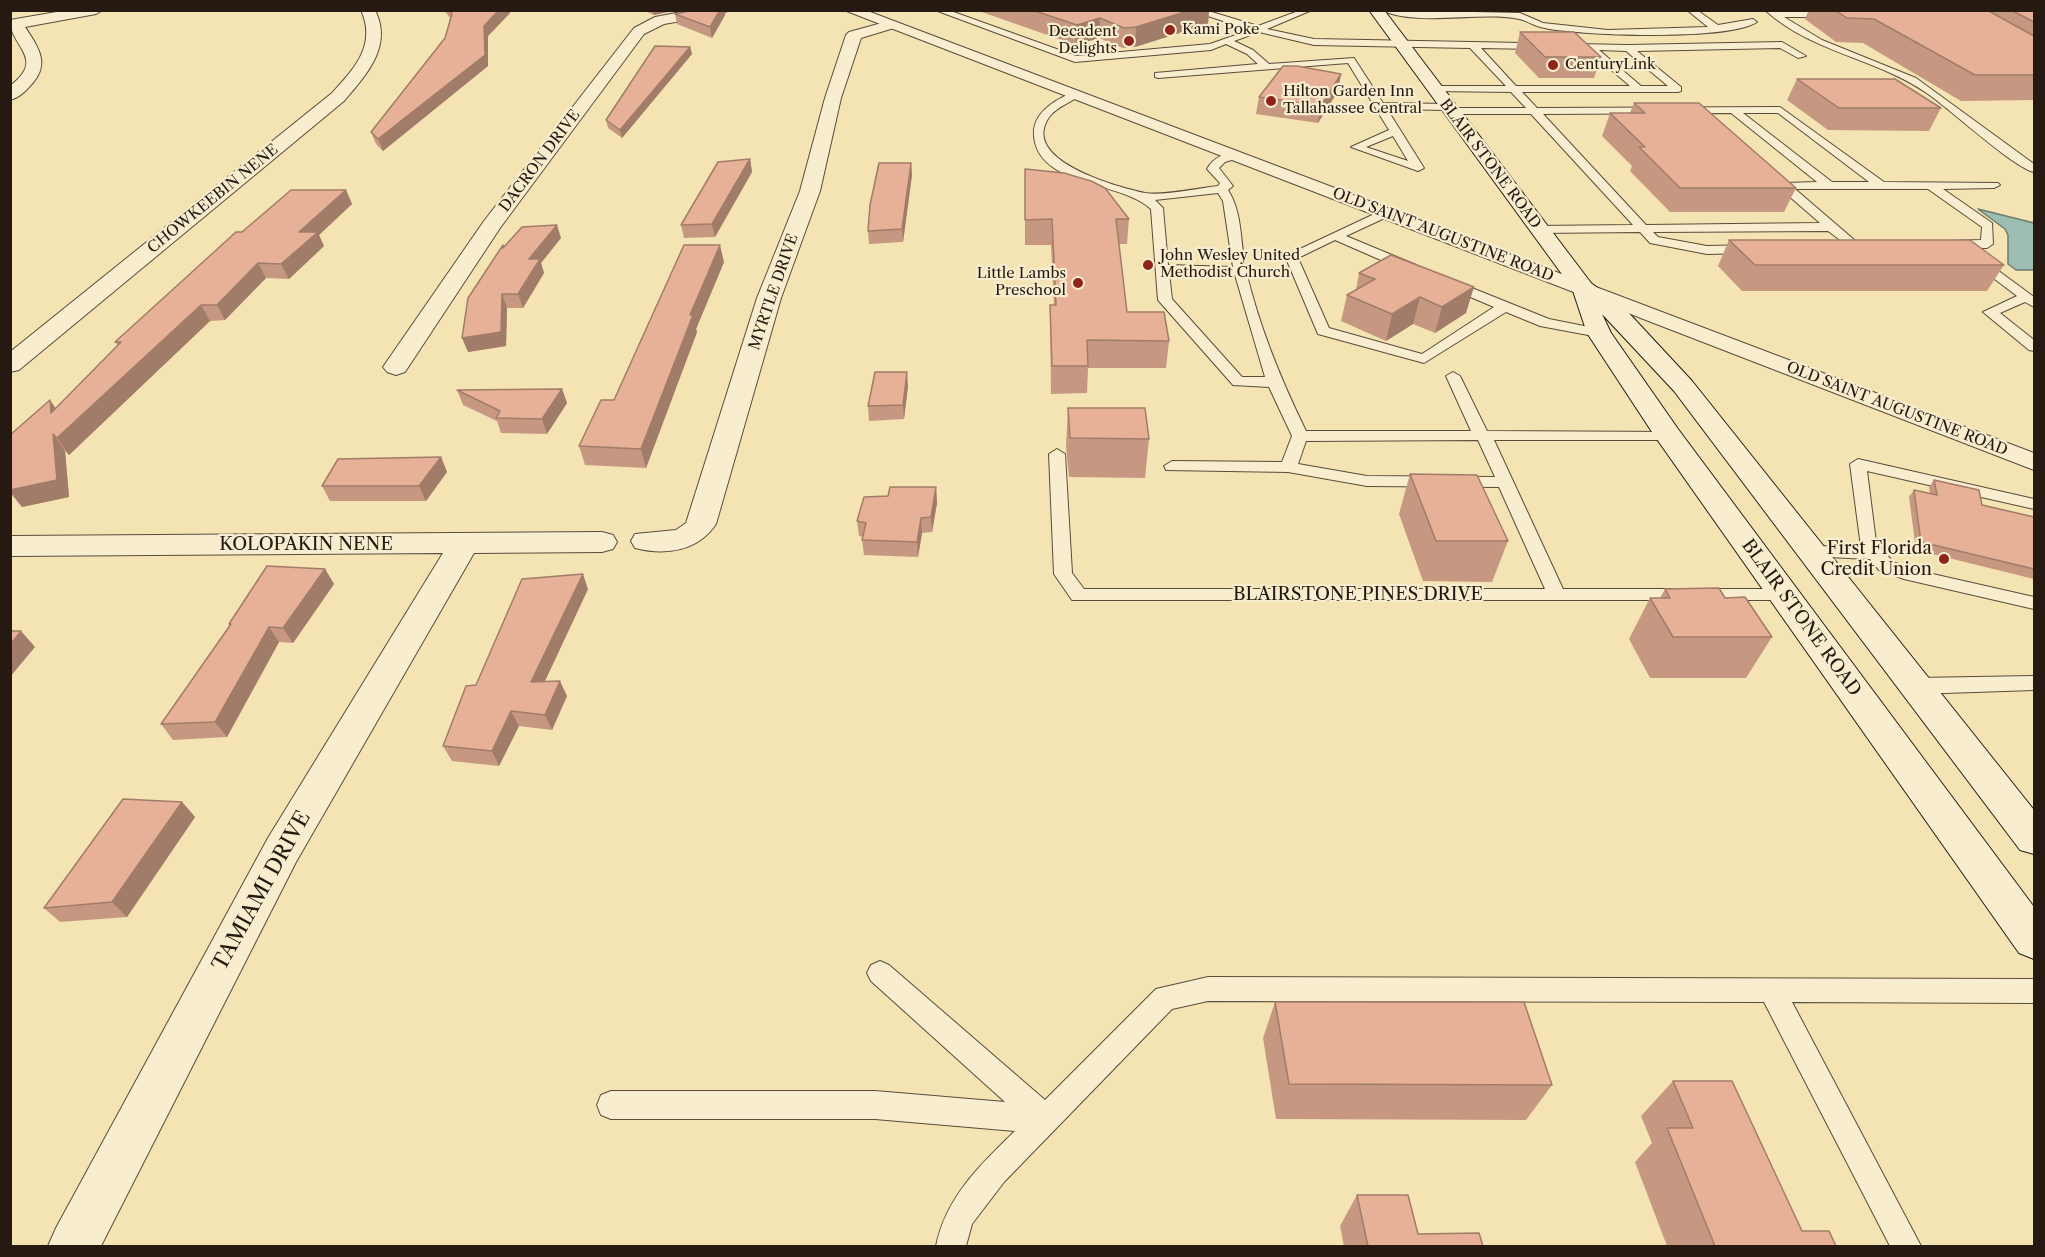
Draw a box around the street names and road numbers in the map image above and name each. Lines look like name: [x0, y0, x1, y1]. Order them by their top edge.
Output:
street label: BLAIR STONE ROAD: [1435, 96, 1545, 232]
street label: DACRON DRIVE: [496, 106, 584, 216]
street label: CHOWKEEBIN NENE: [144, 141, 282, 257]
street label: OLD SAINT AUGUSTINE ROAD: [1330, 184, 1556, 286]
street label: MYRTLE DRIVE: [746, 232, 802, 352]
street label: OLD SAINT AUGUSTINE ROAD: [1784, 358, 2010, 460]
street label: KOLOPAKIN NENE: [219, 534, 393, 556]
street label: BLAIR STONE ROAD: [1737, 535, 1865, 701]
street label: BLAIRSTONE PINES DRIVE: [1233, 584, 1483, 606]
street label: TAMIAMI DRIVE: [208, 807, 316, 975]

